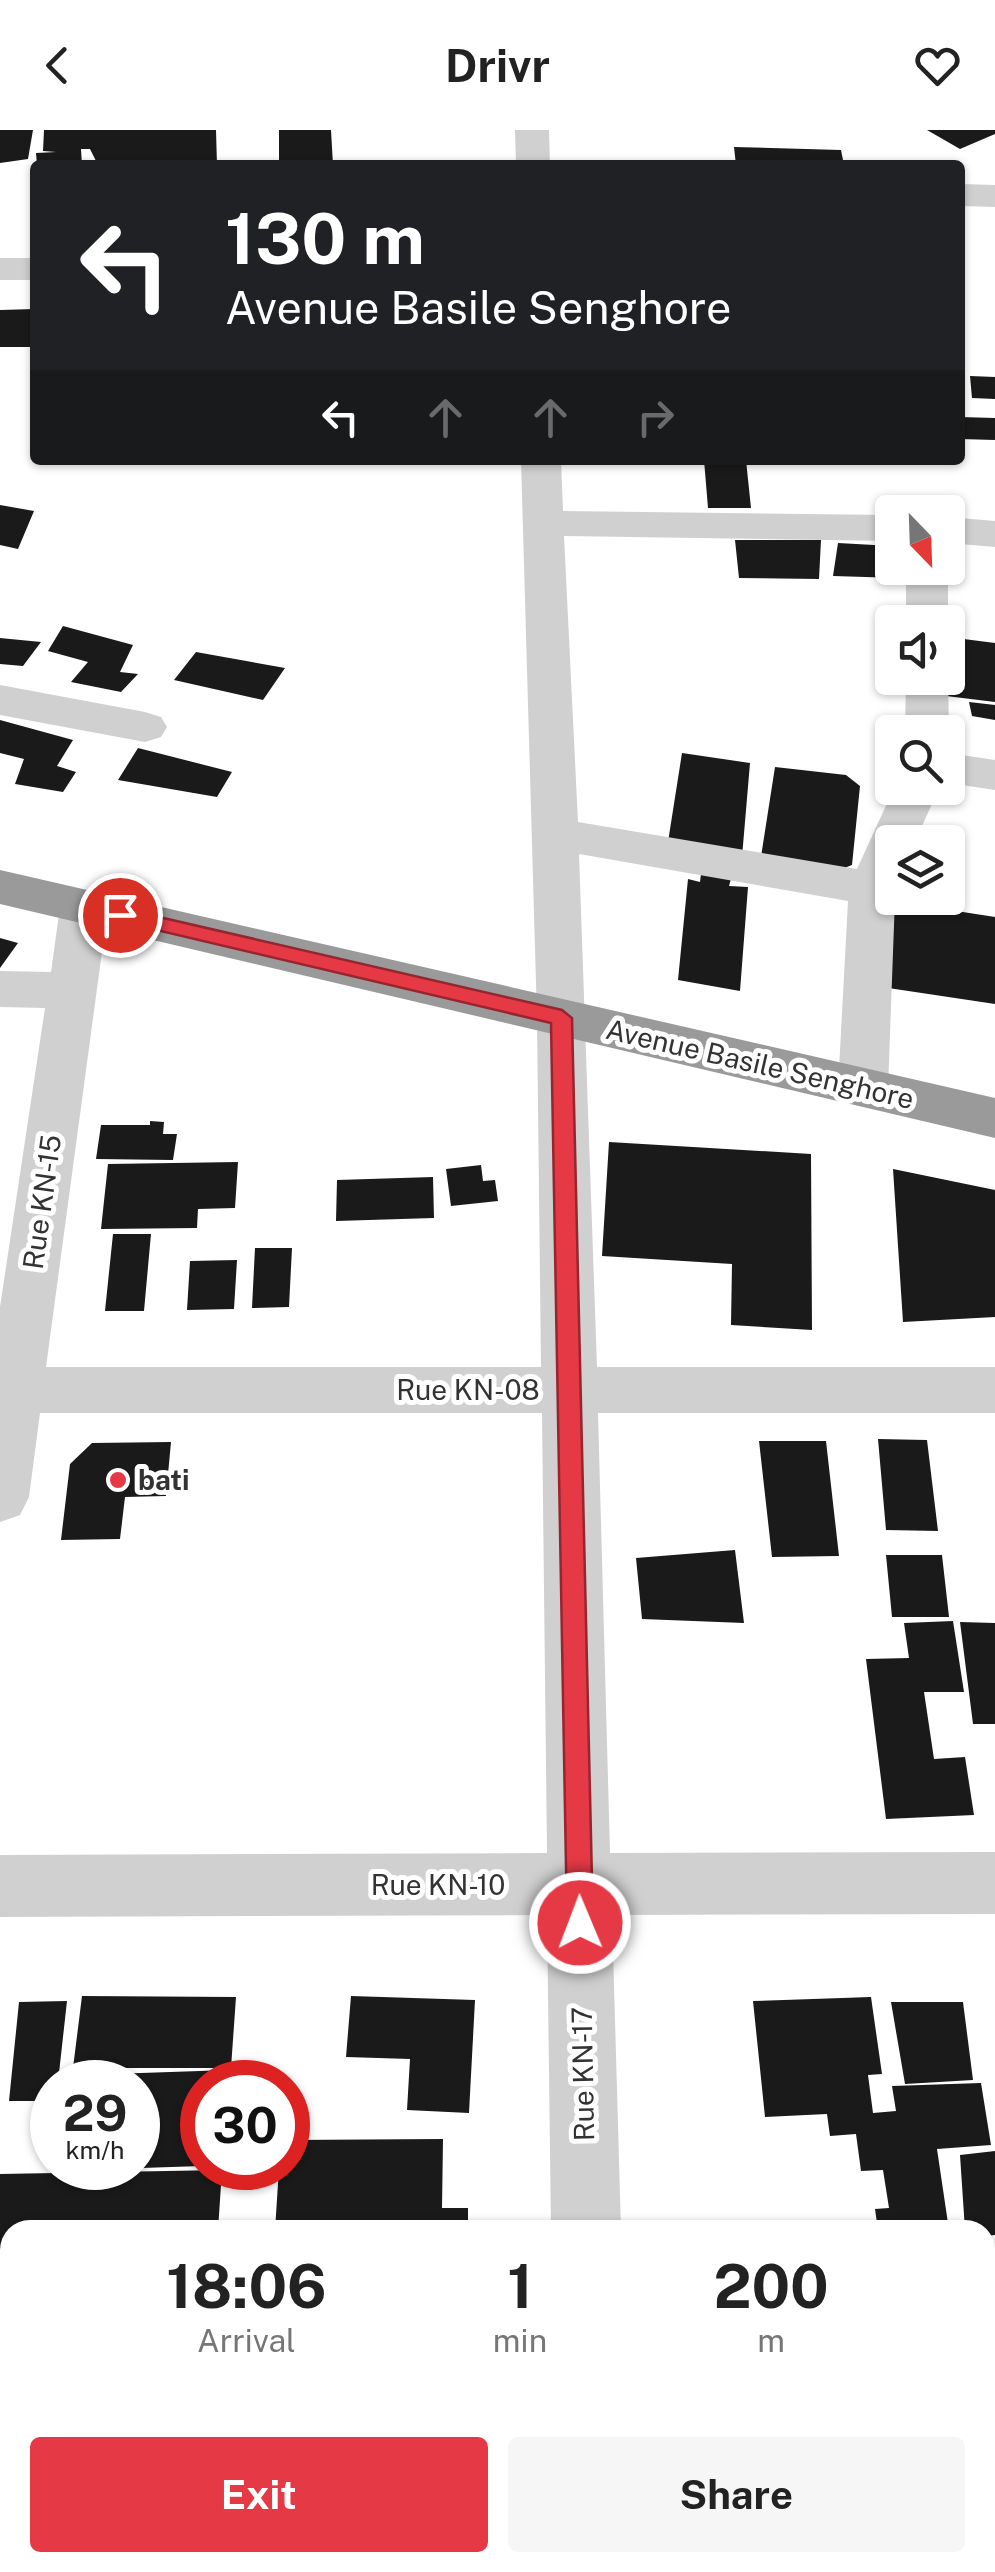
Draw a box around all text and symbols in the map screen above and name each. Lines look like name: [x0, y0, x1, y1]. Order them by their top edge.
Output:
icon: back: [30, 38, 85, 93]
icon: heart: [910, 38, 965, 93]
text: Drivr: [445, 39, 550, 92]
text: 130 m: [225, 197, 425, 280]
icon: left: [60, 200, 190, 330]
text: Avenue Basile Senghore: [225, 281, 732, 334]
icon: left: [313, 390, 368, 445]
icon: ahead: [418, 390, 473, 445]
icon: ahead: [523, 390, 578, 445]
icon: right: [628, 390, 683, 445]
north arrow: [875, 495, 965, 585]
map controls: [875, 495, 965, 915]
button: sound: [875, 605, 965, 695]
button: search: [875, 715, 965, 805]
button: layers: [875, 825, 965, 915]
pin: [78, 873, 163, 958]
icon: arrive: [93, 888, 148, 943]
street label: Avenue Basile Senghore: [603, 1012, 917, 1115]
street label: Rue KN-15: [16, 1133, 67, 1271]
street label: Rue KN-08: [396, 1373, 540, 1406]
place label: bati: [138, 1463, 189, 1496]
marker: bati: [107, 1469, 129, 1491]
street label: Rue KN-10: [371, 1868, 505, 1901]
position arrow: [528, 1871, 632, 1975]
street label: Rue KN-17: [565, 2007, 600, 2141]
speed limit sign: 30: [180, 2060, 310, 2190]
text: 29: [63, 2083, 127, 2142]
text: km/h: [66, 2135, 124, 2165]
text: 18:06: [166, 2251, 327, 2322]
text: 1: [507, 2251, 533, 2322]
text: 200: [713, 2251, 829, 2322]
text: Arrival: [197, 2322, 296, 2359]
text: min: [493, 2322, 547, 2359]
text: m: [757, 2322, 785, 2359]
button: Exit: [30, 2437, 488, 2552]
button: Share: [508, 2437, 965, 2552]

